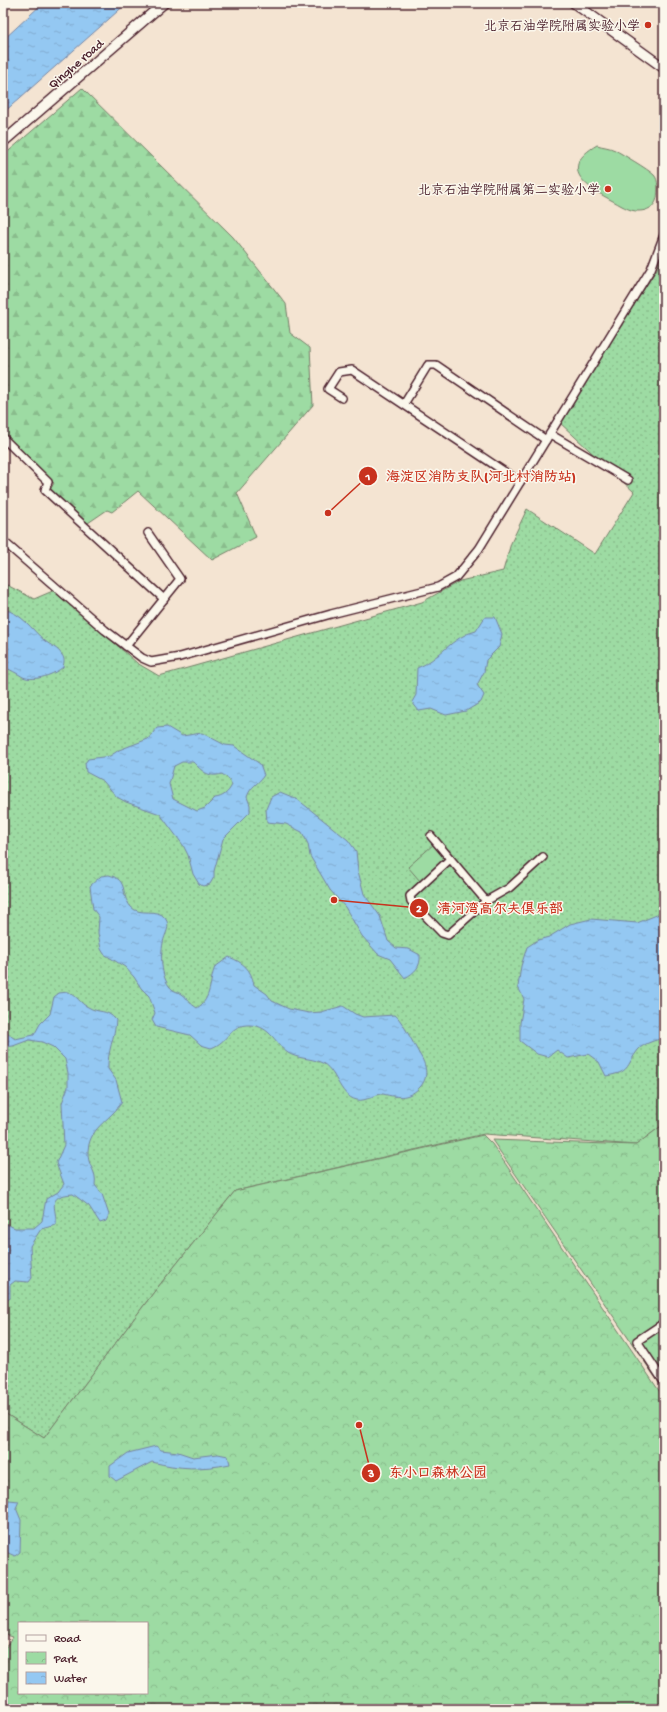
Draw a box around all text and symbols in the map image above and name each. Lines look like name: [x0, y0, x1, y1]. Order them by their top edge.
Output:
place label: 北京石油学院附属实验小学: [484, 18, 640, 35]
marker: 北京石油学院附属实验小学: [643, 20, 653, 30]
street label: Qinghe road: [46, 36, 108, 93]
place label: 北京石油学院附属第二实验小学: [418, 182, 600, 199]
marker: 北京石油学院附属第二实验小学: [603, 184, 613, 194]
callout: 海淀区消防支队(河北村消防站): [358, 463, 584, 489]
text: 海淀区消防支队(河北村消防站): [386, 469, 576, 487]
text: 1: [365, 471, 371, 485]
callout: 清河湾高尔夫俱乐部: [409, 895, 571, 921]
text: 清河湾高尔夫俱乐部: [437, 901, 563, 919]
text: 2: [416, 903, 422, 917]
callout: 东小口森林公园: [361, 1460, 495, 1486]
text: 东小口森林公园: [389, 1465, 487, 1483]
text: 3: [367, 1468, 374, 1482]
legend: [18, 1622, 148, 1694]
text: Road: [54, 1633, 81, 1647]
text: Park: [53, 1653, 79, 1667]
text: Water: [54, 1673, 88, 1687]

